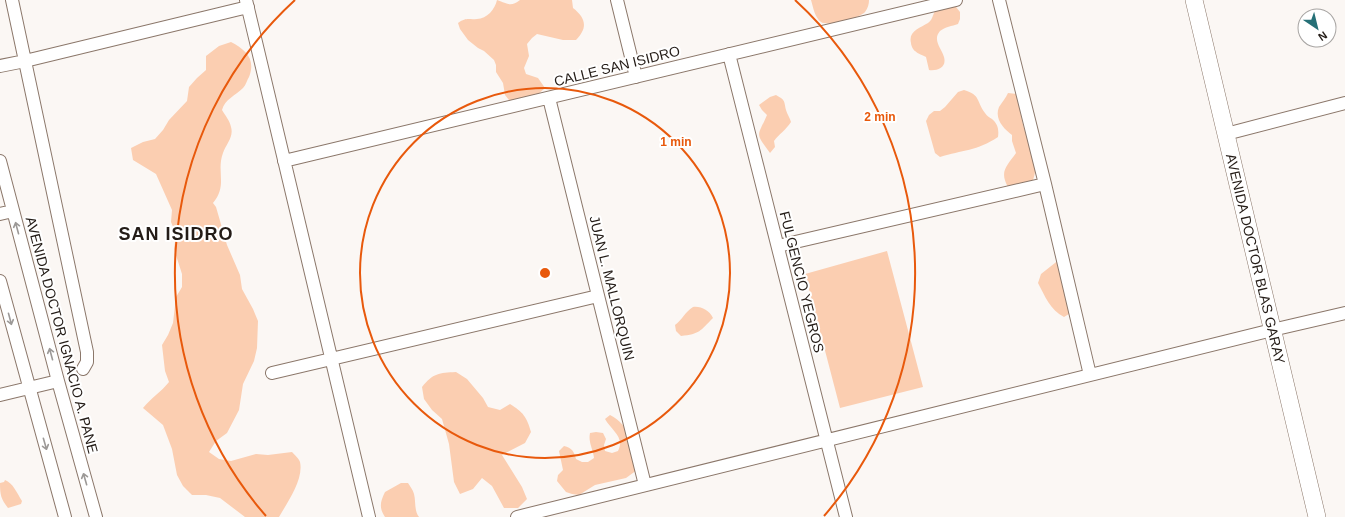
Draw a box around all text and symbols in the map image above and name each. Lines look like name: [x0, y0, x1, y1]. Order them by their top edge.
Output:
north arrow: [1297, 8, 1337, 48]
text: N: [1316, 29, 1329, 43]
street label: CALLE SAN ISIDRO: [552, 43, 682, 89]
text: 2 min: [864, 110, 896, 124]
text: 1 min: [660, 135, 692, 149]
street label: AVENIDA DOCTOR BLAS GARAY: [1223, 152, 1288, 366]
street label: FULGENCIO YEGROS: [777, 210, 827, 354]
street label: JUAN L. MALLORQUIN: [586, 214, 638, 362]
street label: AVENIDA DOCTOR IGNACIO A. PANE: [23, 215, 101, 455]
one-way arrow: [13, 222, 21, 235]
district label: SAN ISIDRO: [118, 224, 234, 244]
centre of rings: [538, 266, 552, 280]
one-way arrow: [7, 312, 14, 325]
one-way arrow: [46, 348, 54, 361]
one-way arrow: [42, 437, 49, 450]
one-way arrow: [81, 473, 88, 486]

